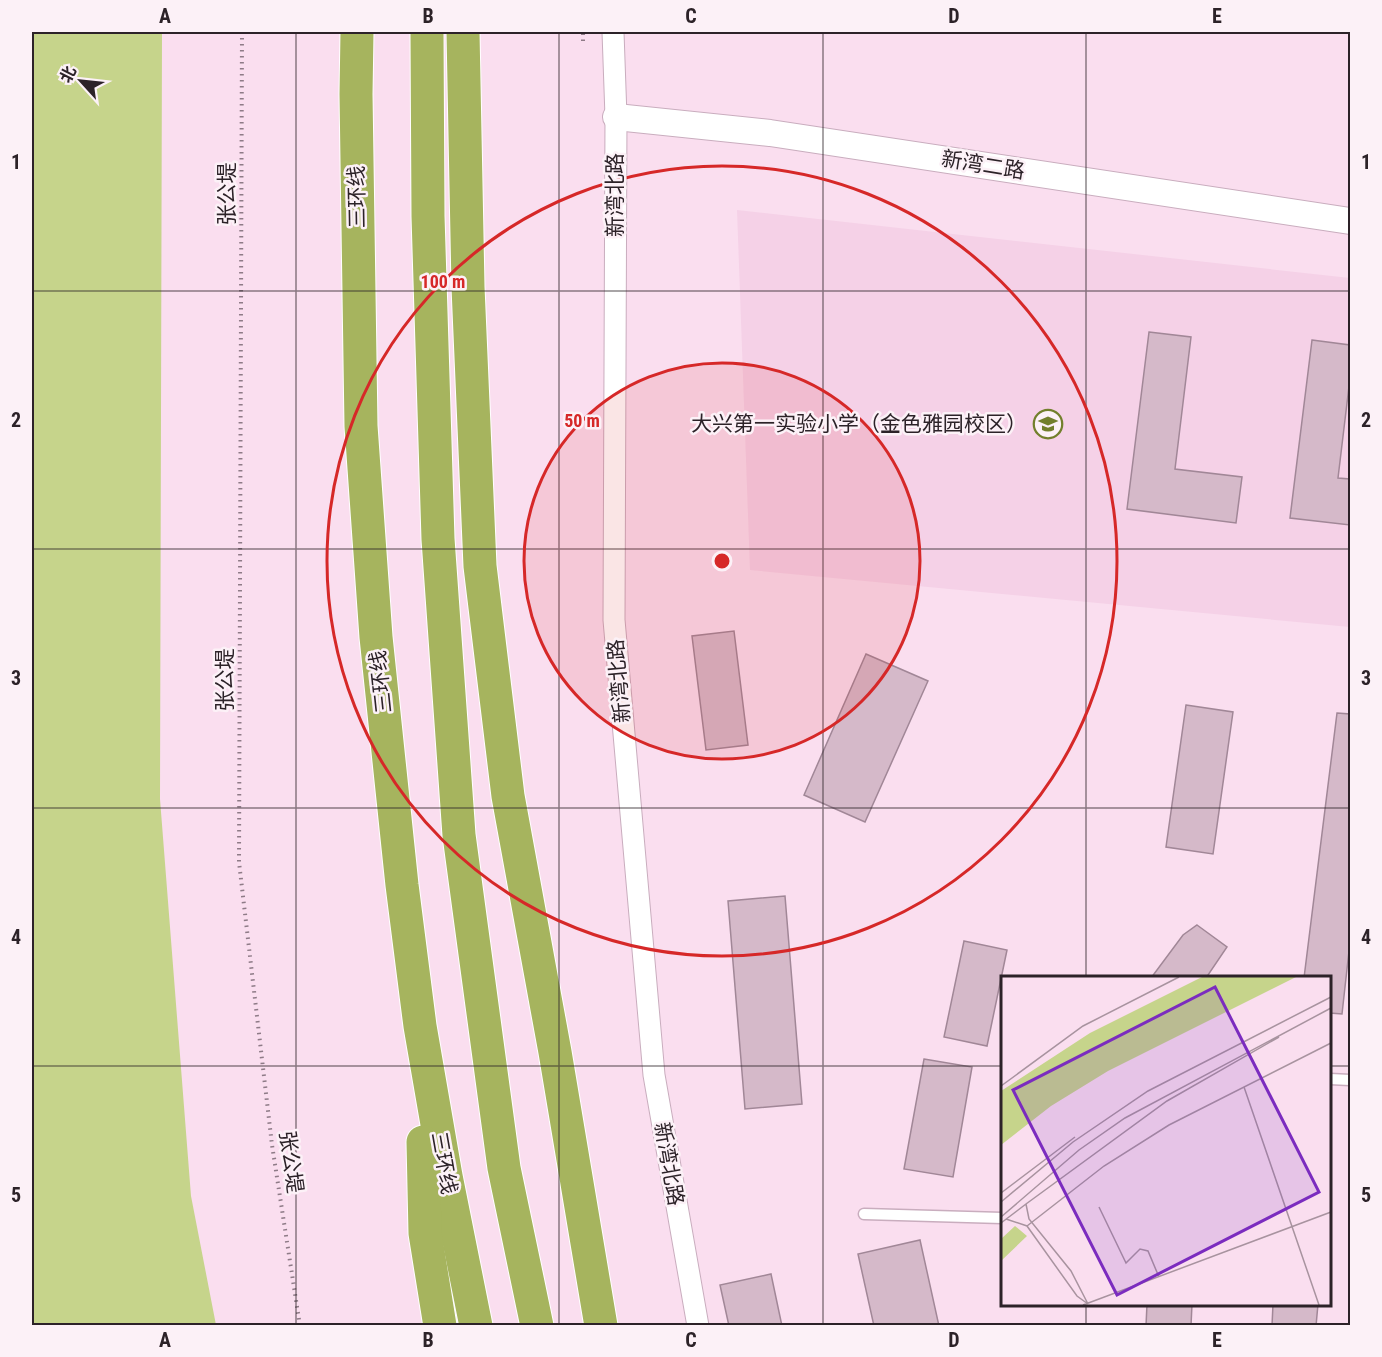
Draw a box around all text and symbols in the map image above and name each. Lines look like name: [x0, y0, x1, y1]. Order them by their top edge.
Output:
text: A: [159, 4, 171, 28]
text: B: [422, 4, 434, 28]
text: C: [685, 4, 697, 28]
text: D: [948, 4, 960, 28]
text: E: [1212, 4, 1222, 28]
north arrow: [51, 51, 111, 111]
text: 北: [56, 63, 80, 86]
street label: 新湾二路: [940, 147, 1026, 183]
text: 1: [11, 150, 21, 174]
text: 1: [1361, 150, 1371, 174]
street label: 新湾北路: [603, 153, 627, 237]
street label: 张公堤: [215, 163, 239, 226]
street label: 三环线: [344, 165, 370, 229]
text: 100 m: [421, 271, 465, 292]
text: 2: [11, 408, 21, 432]
school or university icon: 大兴第一实验小学（金色雅园校区）: [1032, 408, 1064, 440]
text: 2: [1361, 408, 1371, 432]
text: 50 m: [564, 410, 600, 431]
place label: 大兴第一实验小学（金色雅园校区）: [691, 412, 1027, 436]
centre of rings: [712, 551, 732, 571]
street label: 新湾北路: [603, 638, 635, 724]
street label: 张公堤: [213, 649, 237, 712]
street label: 三环线: [366, 649, 396, 715]
text: 3: [11, 666, 21, 690]
text: 3: [1361, 666, 1371, 690]
text: 4: [11, 925, 21, 949]
text: 4: [1361, 925, 1371, 949]
inset map: [1001, 976, 1331, 1306]
street label: 新湾北路: [650, 1121, 688, 1207]
street label: 张公堤: [275, 1129, 307, 1195]
street label: 三环线: [427, 1130, 461, 1196]
text: 5: [11, 1183, 21, 1207]
text: 5: [1361, 1183, 1371, 1207]
text: A: [159, 1328, 171, 1352]
text: B: [422, 1328, 434, 1352]
text: C: [685, 1328, 697, 1352]
text: D: [948, 1328, 960, 1352]
text: E: [1212, 1328, 1222, 1352]

